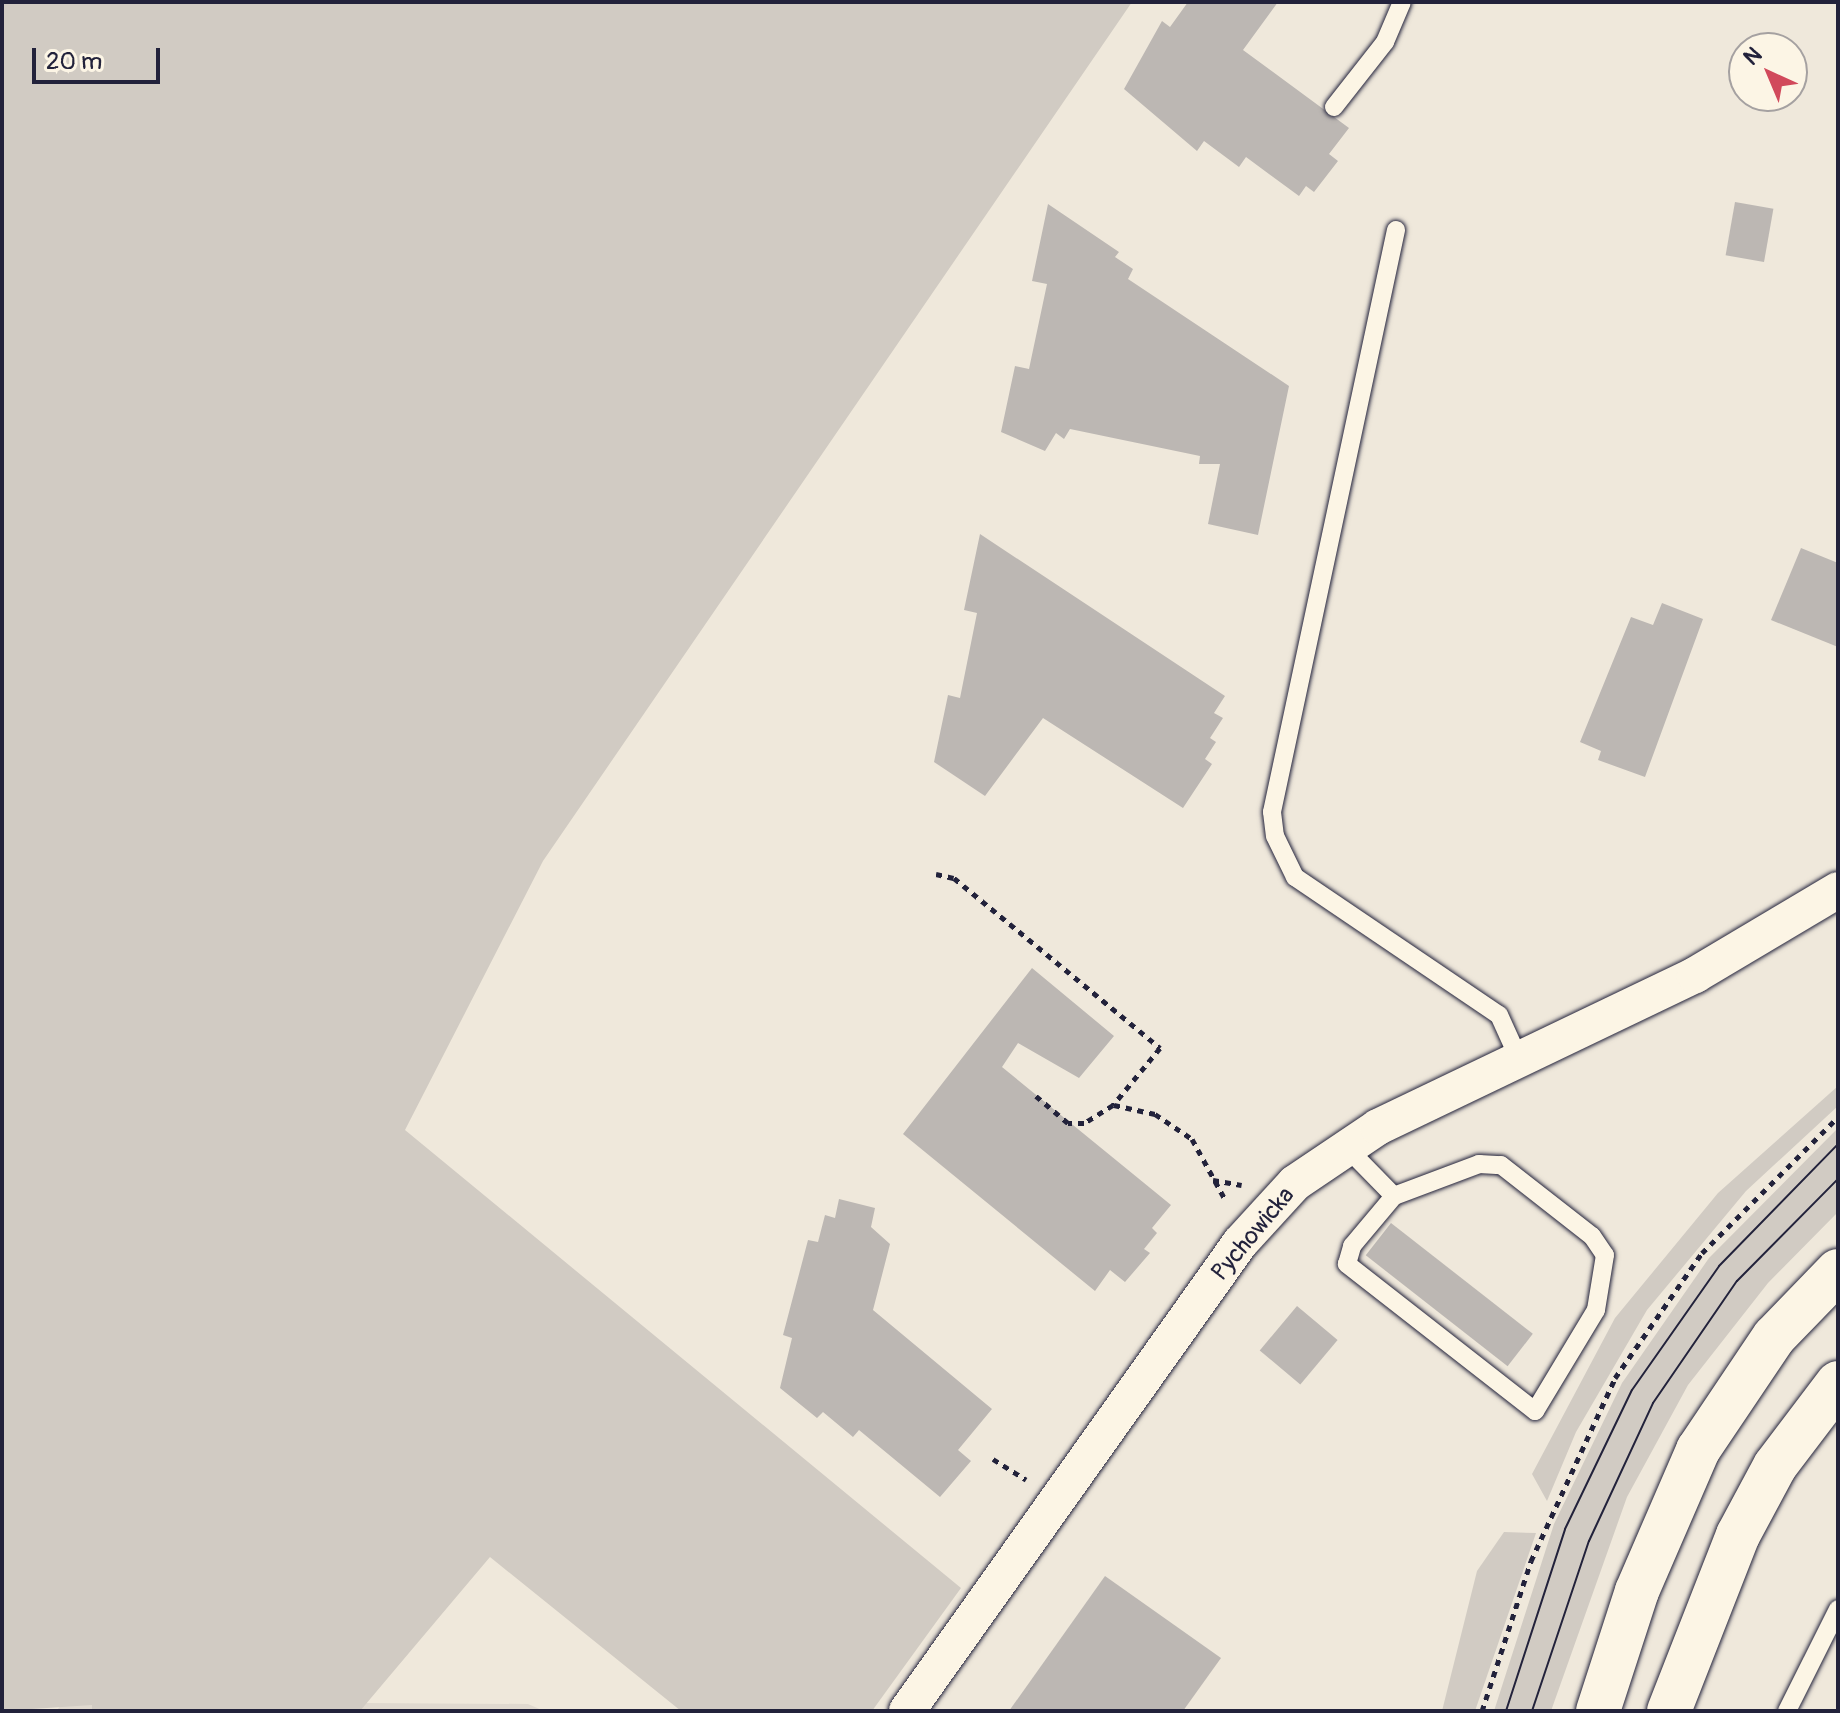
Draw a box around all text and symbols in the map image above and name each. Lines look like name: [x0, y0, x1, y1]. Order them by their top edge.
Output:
scale bar: [36, 32, 164, 82]
north arrow: [1728, 32, 1808, 112]
text: N: [1738, 41, 1768, 71]
text: 20 m: [46, 47, 102, 76]
street label: Pychowicka: [1206, 1181, 1300, 1287]

